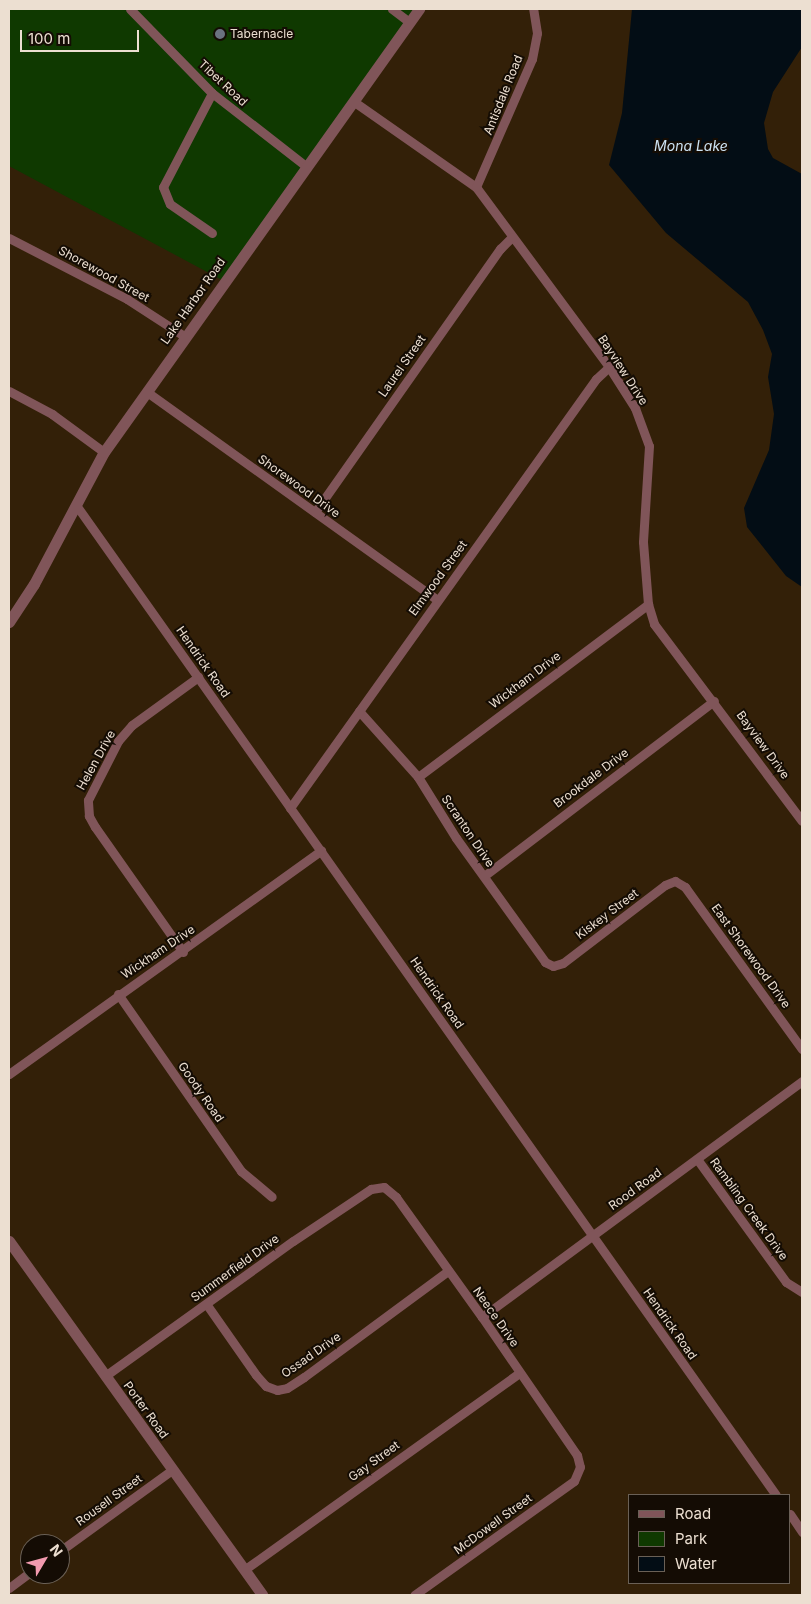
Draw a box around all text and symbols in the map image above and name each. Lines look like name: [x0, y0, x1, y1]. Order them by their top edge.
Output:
scale bar: [22, 20, 141, 52]
place label: Tabernacle: [230, 27, 293, 41]
marker: Tabernacle: [214, 28, 226, 40]
text: 100 m: [28, 29, 70, 48]
street label: Antisdale Road: [480, 53, 526, 137]
street label: Tibet Road: [196, 57, 250, 109]
water label: Mona Lake: [654, 138, 728, 154]
street label: Shorewood Street: [56, 243, 152, 305]
street label: Lake Harbor Road: [158, 255, 228, 347]
street label: Laurel Street: [375, 332, 429, 400]
street label: Bayview Drive: [595, 332, 651, 408]
street label: Shorewood Drive: [255, 451, 343, 521]
street label: Elmwood Street: [406, 538, 470, 618]
street label: Hendrick Road: [173, 624, 233, 700]
street label: Wickham Drive: [486, 648, 564, 712]
street label: Bayview Drive: [733, 708, 793, 782]
street label: Helen Drive: [74, 728, 118, 792]
street label: Brookdale Drive: [551, 745, 631, 811]
street label: Scranton Drive: [439, 792, 497, 870]
street label: Kiskey Street: [573, 886, 641, 942]
street label: East Shorewood Drive: [708, 901, 794, 1011]
street label: Wickham Drive: [118, 922, 198, 982]
street label: Hendrick Road: [407, 955, 467, 1031]
street label: Goody Road: [175, 1059, 227, 1125]
street label: Rambling Creek Drive: [707, 1155, 791, 1263]
street label: Rood Road: [606, 1165, 664, 1213]
street label: Summerfield Drive: [188, 1231, 282, 1305]
street label: Neece Drive: [470, 1284, 522, 1350]
street label: Hendrick Road: [640, 1286, 700, 1362]
street label: Ossad Drive: [279, 1329, 343, 1381]
street label: Porter Road: [120, 1379, 172, 1441]
street label: Gay Street: [346, 1438, 402, 1484]
street label: Rousell Street: [73, 1471, 145, 1529]
street label: McDowell Street: [451, 1491, 535, 1557]
legend: [628, 1494, 791, 1584]
text: Road: [675, 1504, 711, 1523]
text: Park: [675, 1529, 707, 1548]
north arrow: [20, 1534, 70, 1584]
text: N: [47, 1541, 67, 1560]
text: Water: [675, 1554, 717, 1573]

